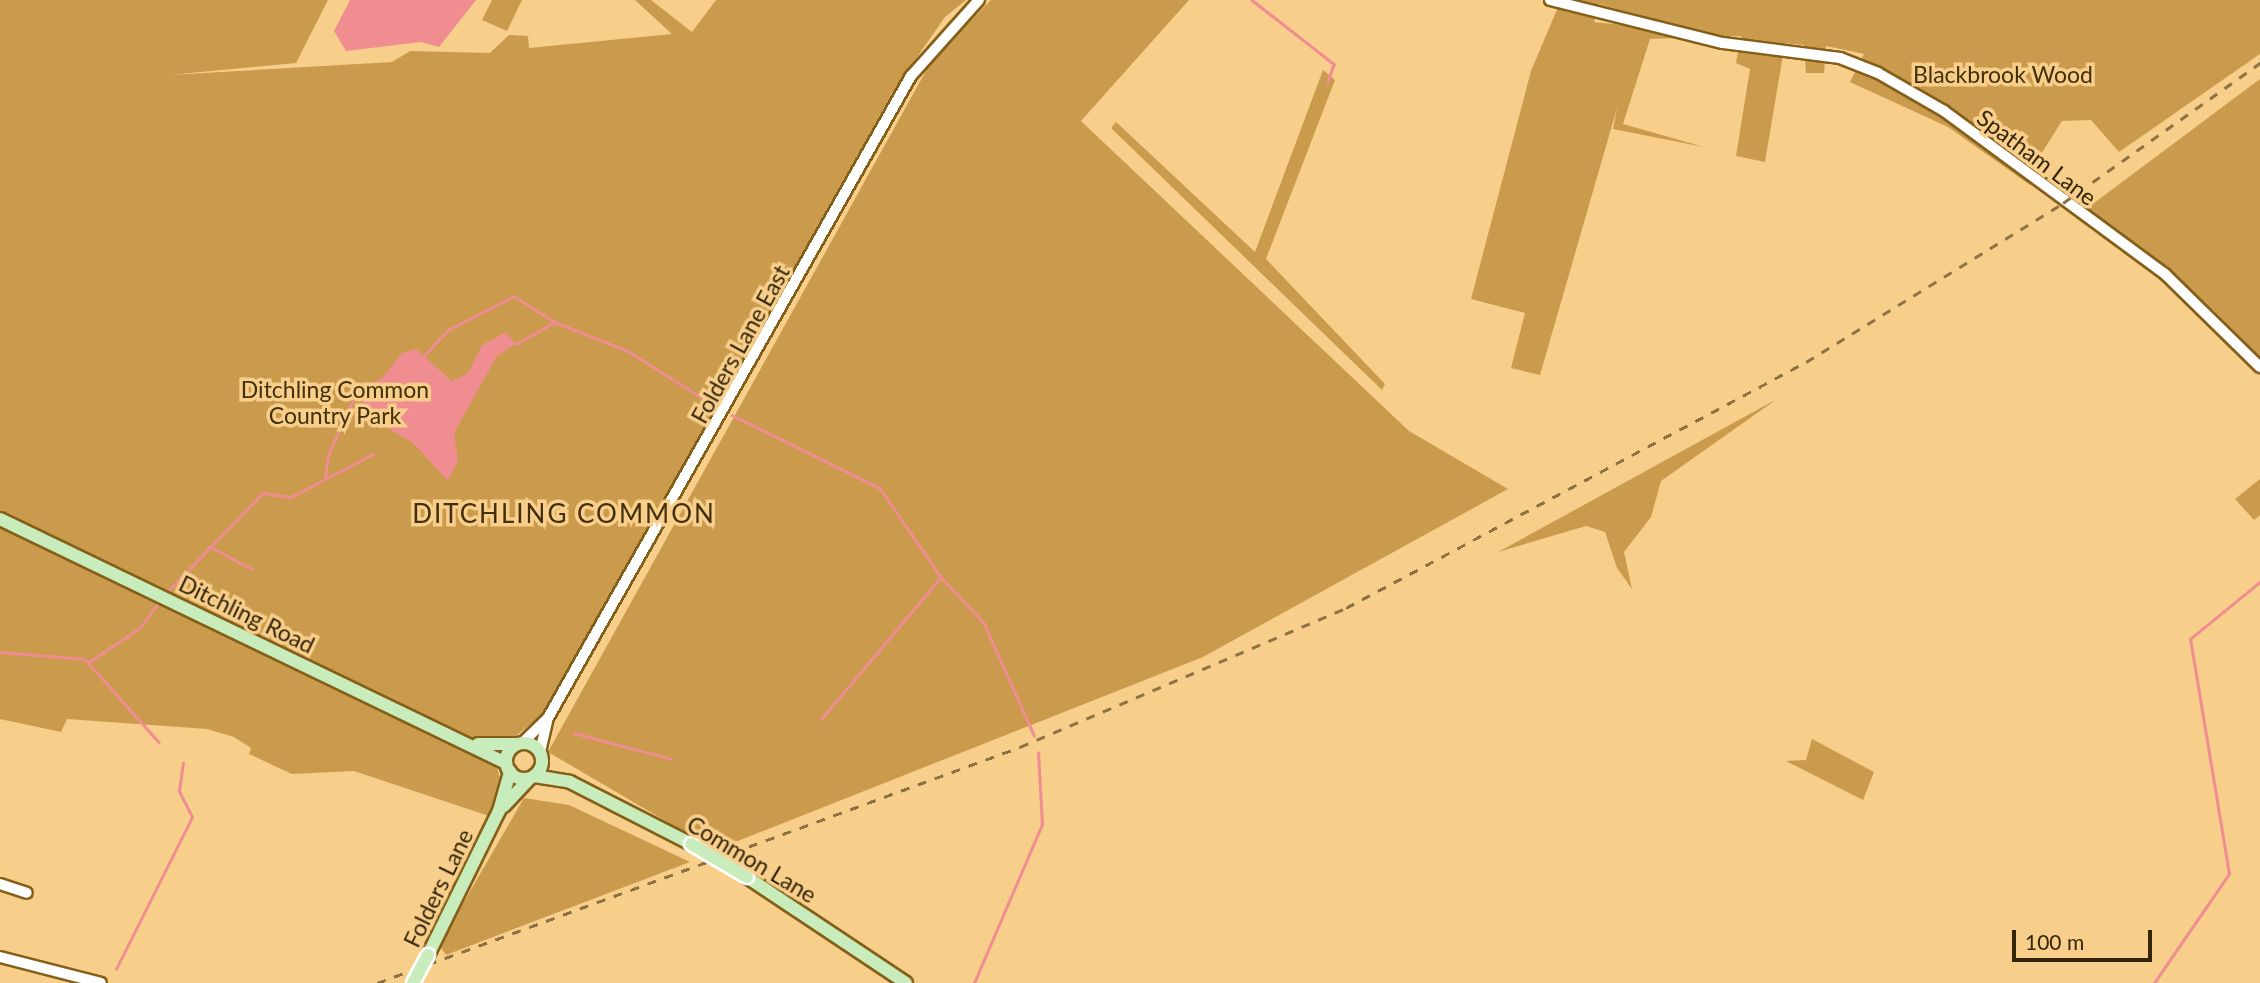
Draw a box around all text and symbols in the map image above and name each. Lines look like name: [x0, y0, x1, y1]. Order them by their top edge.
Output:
park label: Blackbrook Wood: [1913, 60, 2093, 88]
street label: Spatham Lane: [1972, 103, 2102, 211]
street label: Folders Lane East: [685, 260, 795, 428]
park label: Ditchling Common Country Park: [241, 375, 429, 429]
district label: DITCHLING COMMON: [414, 498, 714, 530]
street label: Ditchling Road: [175, 569, 319, 659]
street label: Common Lane: [682, 810, 822, 908]
street label: Folders Lane: [398, 824, 478, 952]
scale bar: [2015, 916, 2155, 960]
text: 100 m: [2025, 929, 2084, 954]

